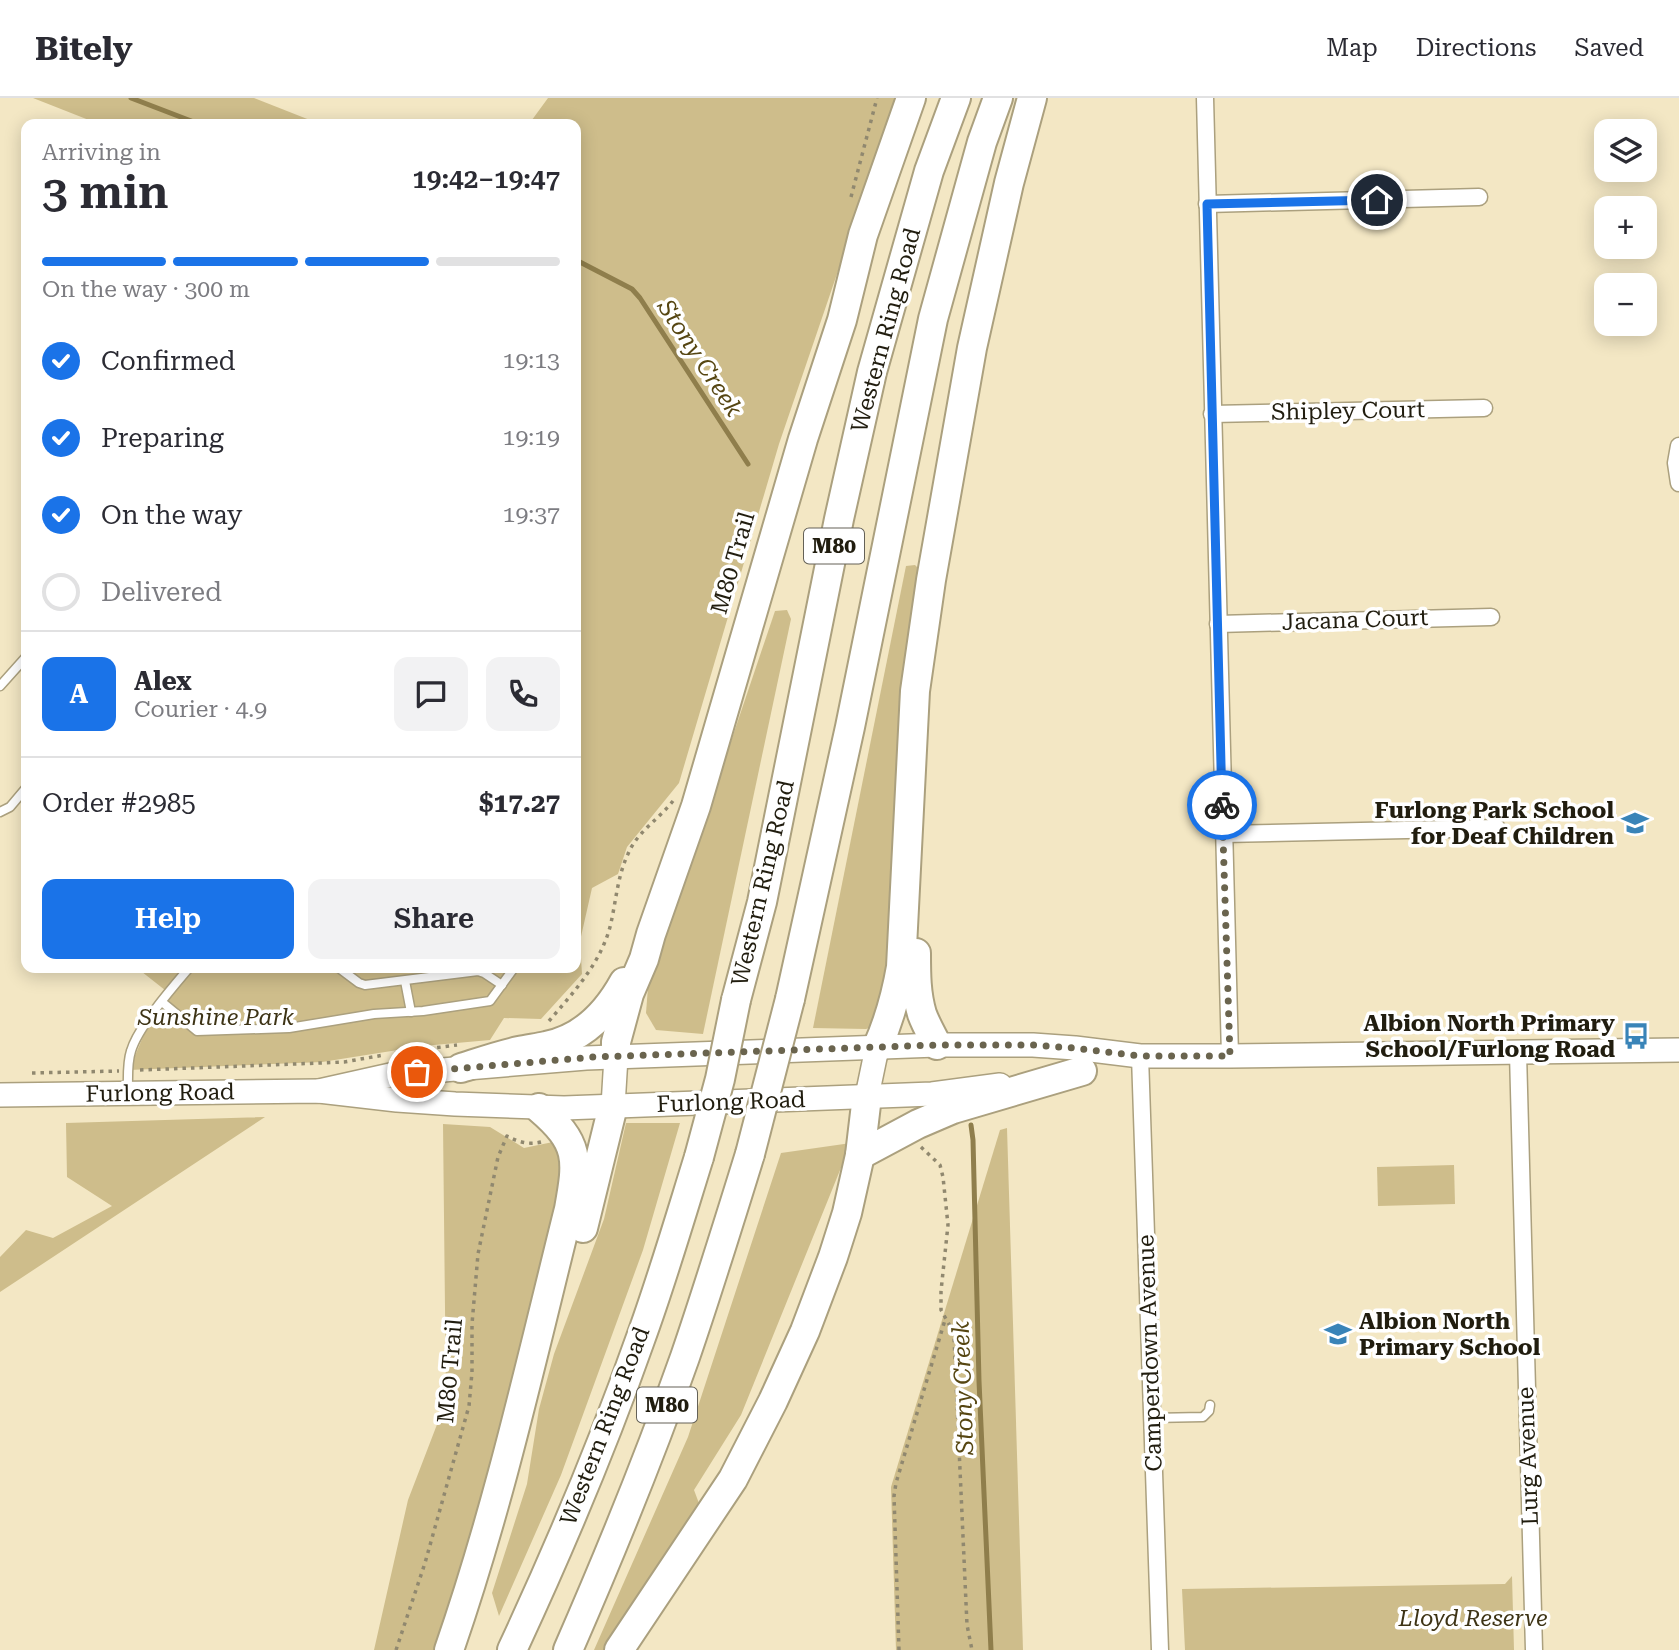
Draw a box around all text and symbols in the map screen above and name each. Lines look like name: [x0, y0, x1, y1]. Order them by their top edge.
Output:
text: Bitely: [35, 29, 133, 68]
text: Map: [1326, 34, 1378, 62]
text: Directions: [1416, 34, 1536, 62]
text: Saved: [1574, 34, 1644, 62]
map controls: [1594, 119, 1657, 336]
button: layers: [1594, 119, 1657, 182]
text: Arriving in: [42, 139, 161, 166]
text: 19:42–19:47: [412, 164, 560, 194]
text: 3 min: [42, 165, 169, 219]
pin: [1347, 170, 1407, 230]
icon: home: [1358, 181, 1396, 219]
button: +: [1594, 196, 1657, 259]
street label: Western Ring Road: [846, 225, 926, 435]
button: −: [1594, 273, 1657, 336]
text: On the way · 300 m: [42, 276, 250, 303]
water label: Stony Creek: [651, 293, 748, 422]
icon: check: [42, 342, 80, 380]
text: Confirmed: [101, 346, 236, 376]
text: 19:13: [503, 347, 560, 374]
street label: Shipley Court: [1271, 396, 1426, 426]
icon: check: [42, 419, 80, 457]
text: Preparing: [101, 423, 224, 453]
text: 19:19: [503, 424, 560, 451]
icon: check: [42, 496, 80, 534]
text: On the way: [101, 500, 242, 530]
text: 19:37: [503, 501, 560, 528]
street label: M80 Trail: [706, 509, 760, 617]
road number: M80: [804, 528, 864, 564]
text: Delivered: [101, 577, 222, 607]
street label: Jacana Court: [1281, 604, 1429, 636]
button: chat: [394, 657, 468, 731]
button: phone: [486, 657, 560, 731]
text: Alex: [134, 666, 192, 696]
text: A: [70, 679, 88, 709]
text: Courier · 4.9: [134, 696, 267, 723]
courier: [1187, 770, 1257, 840]
street label: Western Ring Road: [726, 777, 800, 989]
icon: bike: [1203, 786, 1241, 824]
text: Order #2985: [42, 788, 196, 818]
text: $17.27: [479, 788, 560, 818]
place label: Furlong Park School for Deaf Children: [1374, 797, 1615, 850]
school or university icon: Furlong Park School for Deaf Children: [1620, 808, 1650, 838]
button: Help: [42, 879, 294, 959]
button: Share: [308, 879, 560, 959]
park label: Sunshine Park: [137, 1004, 295, 1031]
place label: Albion North Primary School/Furlong Road: [1363, 1010, 1615, 1063]
bus stop icon: Albion North Primary School/Furlong Road: [1621, 1021, 1651, 1051]
pin: [387, 1042, 447, 1102]
icon: bag: [398, 1053, 436, 1091]
street label: Furlong Road: [85, 1078, 235, 1108]
street label: Furlong Road: [656, 1086, 806, 1118]
street label: Camperdown Avenue: [1132, 1234, 1168, 1472]
place label: Albion North Primary School: [1359, 1308, 1541, 1361]
street label: M80 Trail: [432, 1318, 468, 1424]
school or university icon: Albion North Primary School: [1323, 1319, 1353, 1349]
water label: Stony Creek: [947, 1321, 979, 1456]
street label: Western Ring Road: [555, 1323, 655, 1529]
street label: Lurg Avenue: [1512, 1386, 1544, 1526]
road number: M80: [637, 1388, 697, 1422]
park label: Lloyd Reserve: [1397, 1605, 1548, 1632]

